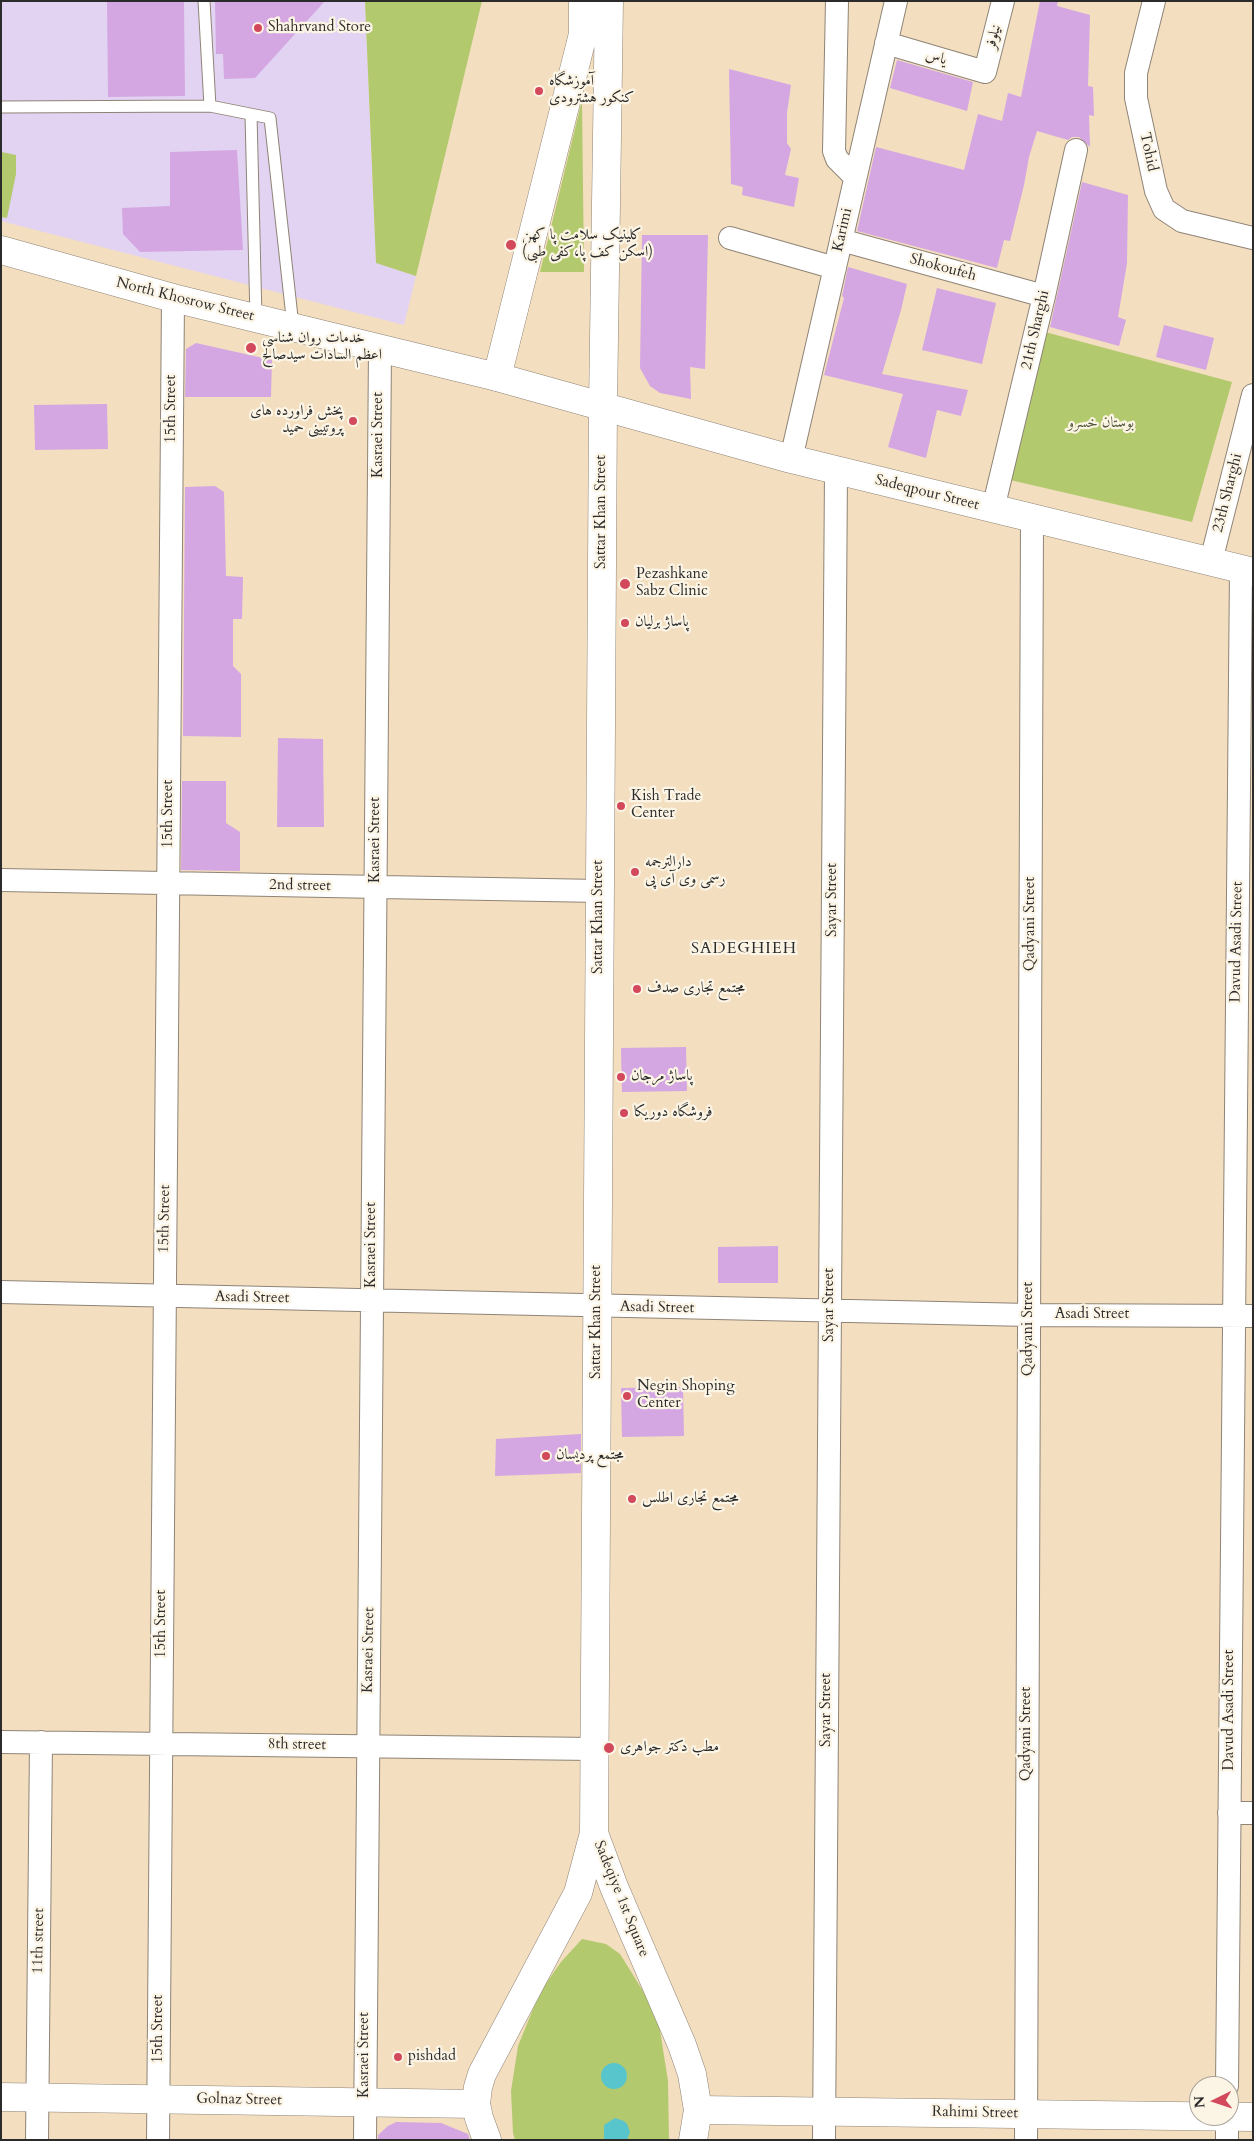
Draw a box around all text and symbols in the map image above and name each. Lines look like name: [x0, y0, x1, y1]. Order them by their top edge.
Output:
place label: Shahrvand Store: [268, 19, 371, 37]
marker: Shahrvand Store: [252, 22, 264, 34]
street label: نیلوفر: [982, 23, 1006, 51]
street label: یاس: [923, 46, 949, 70]
place label: آموزشگاه کنکور هشترودی: [549, 73, 634, 108]
marker: آموزشگاه کنکور هشترودی: [533, 85, 545, 97]
street label: Tohid: [1135, 131, 1161, 173]
street label: Karimi: [829, 206, 857, 254]
place label: کلینیک سلامت پا کهن (اسکن کف پا،کفی طبی): [522, 227, 653, 262]
marker: کلینیک سلامت پا کهن (اسکن کف پا،کفی طبی): [504, 238, 518, 252]
street label: Shokoufeh: [908, 251, 978, 285]
street label: North Khosrow Street: [114, 274, 256, 326]
street label: 21th Sharghi: [1018, 289, 1054, 371]
place label: خدمات روان شناسی اعظم السادات سیدصالح: [262, 330, 382, 365]
marker: خدمات روان شناسی اعظم السادات سیدصالح: [244, 341, 258, 355]
street label: 15th Street: [163, 375, 181, 443]
street label: Kasraei Street: [370, 392, 388, 478]
place label: پخش فراورده های پروتیینی حمید: [250, 403, 343, 438]
marker: پخش فراورده های پروتیینی حمید: [347, 415, 359, 427]
park label: بوستان خسرو: [1068, 415, 1134, 433]
street label: 23th Sharghi: [1209, 452, 1247, 534]
street label: Sattar Khan Street: [593, 455, 611, 569]
street label: Sadeqpour Street: [873, 471, 981, 515]
place label: Pezashkane Sabz Clinic: [636, 566, 708, 601]
marker: Pezashkane Sabz Clinic: [618, 577, 632, 591]
place label: پاساژ برلیان: [635, 614, 689, 632]
marker: پاساژ برلیان: [619, 617, 631, 629]
street label: 15th Street: [160, 780, 178, 848]
place label: Kish Trade Center: [631, 788, 701, 823]
street label: Kasraei Street: [367, 797, 385, 883]
marker: Kish Trade Center: [615, 800, 627, 812]
place label: دارالترجمه رسمی وی آی پی: [645, 854, 725, 889]
street label: Sattar Khan Street: [590, 860, 608, 974]
street label: Sayar Street: [824, 863, 842, 937]
marker: دارالترجمه رسمی وی آی پی: [629, 866, 641, 878]
street label: 2nd street: [269, 876, 331, 896]
street label: Qadyani Street: [1022, 877, 1040, 971]
street label: Davud Asadi Street: [1227, 881, 1247, 1003]
district label: SADEGHIEH: [690, 939, 798, 959]
place label: مجتمع تجاری صدف: [647, 980, 745, 998]
marker: مجتمع تجاری صدف: [631, 983, 643, 995]
place label: پاساژ مرجان: [631, 1068, 693, 1086]
marker: پاساژ مرجان: [615, 1071, 627, 1083]
place label: فروشگاه دوریکا: [634, 1104, 713, 1122]
marker: فروشگاه دوریکا: [618, 1107, 630, 1119]
street label: 15th Street: [155, 1185, 175, 1253]
street label: Kasraei Street: [363, 1202, 381, 1288]
street label: Sattar Khan Street: [588, 1265, 606, 1379]
street label: Sayar Street: [821, 1268, 839, 1342]
street label: Qadyani Street: [1020, 1282, 1038, 1376]
street label: Asadi Street: [215, 1288, 289, 1308]
street label: Asadi Street: [620, 1298, 694, 1318]
street label: Asadi Street: [1055, 1306, 1129, 1324]
place label: Negin Shoping Center: [637, 1378, 735, 1413]
marker: Negin Shoping Center: [621, 1390, 633, 1402]
place label: مجتمع پردیسان: [556, 1447, 624, 1465]
marker: مجتمع پردیسان: [540, 1450, 552, 1462]
place label: مجتمع تجاری اطلس: [642, 1490, 739, 1508]
marker: مجتمع تجاری اطلس: [626, 1493, 638, 1505]
street label: 15th Street: [153, 1590, 171, 1658]
street label: Kasraei Street: [359, 1607, 379, 1693]
street label: Davud Asadi Street: [1221, 1650, 1239, 1770]
street label: Sayar Street: [818, 1673, 836, 1747]
street label: Qadyani Street: [1018, 1687, 1036, 1781]
street label: 8th street: [268, 1735, 326, 1755]
place label: مطب دکتر جواهری: [620, 1739, 719, 1757]
marker: مطب دکتر جواهری: [602, 1741, 616, 1755]
street label: Sadeqiye 1st Square: [589, 1838, 653, 1960]
street label: 11th street: [29, 1908, 49, 1974]
street label: 15th Street: [150, 1995, 168, 2063]
street label: Kasraei Street: [356, 2012, 374, 2098]
place label: pishdad: [408, 2048, 456, 2066]
marker: pishdad: [392, 2051, 404, 2063]
north arrow: [1189, 2076, 1239, 2126]
street label: Golnaz Street: [196, 2090, 282, 2110]
text: N: [1190, 2095, 1209, 2109]
street label: Rahimi Street: [932, 2103, 1018, 2123]

